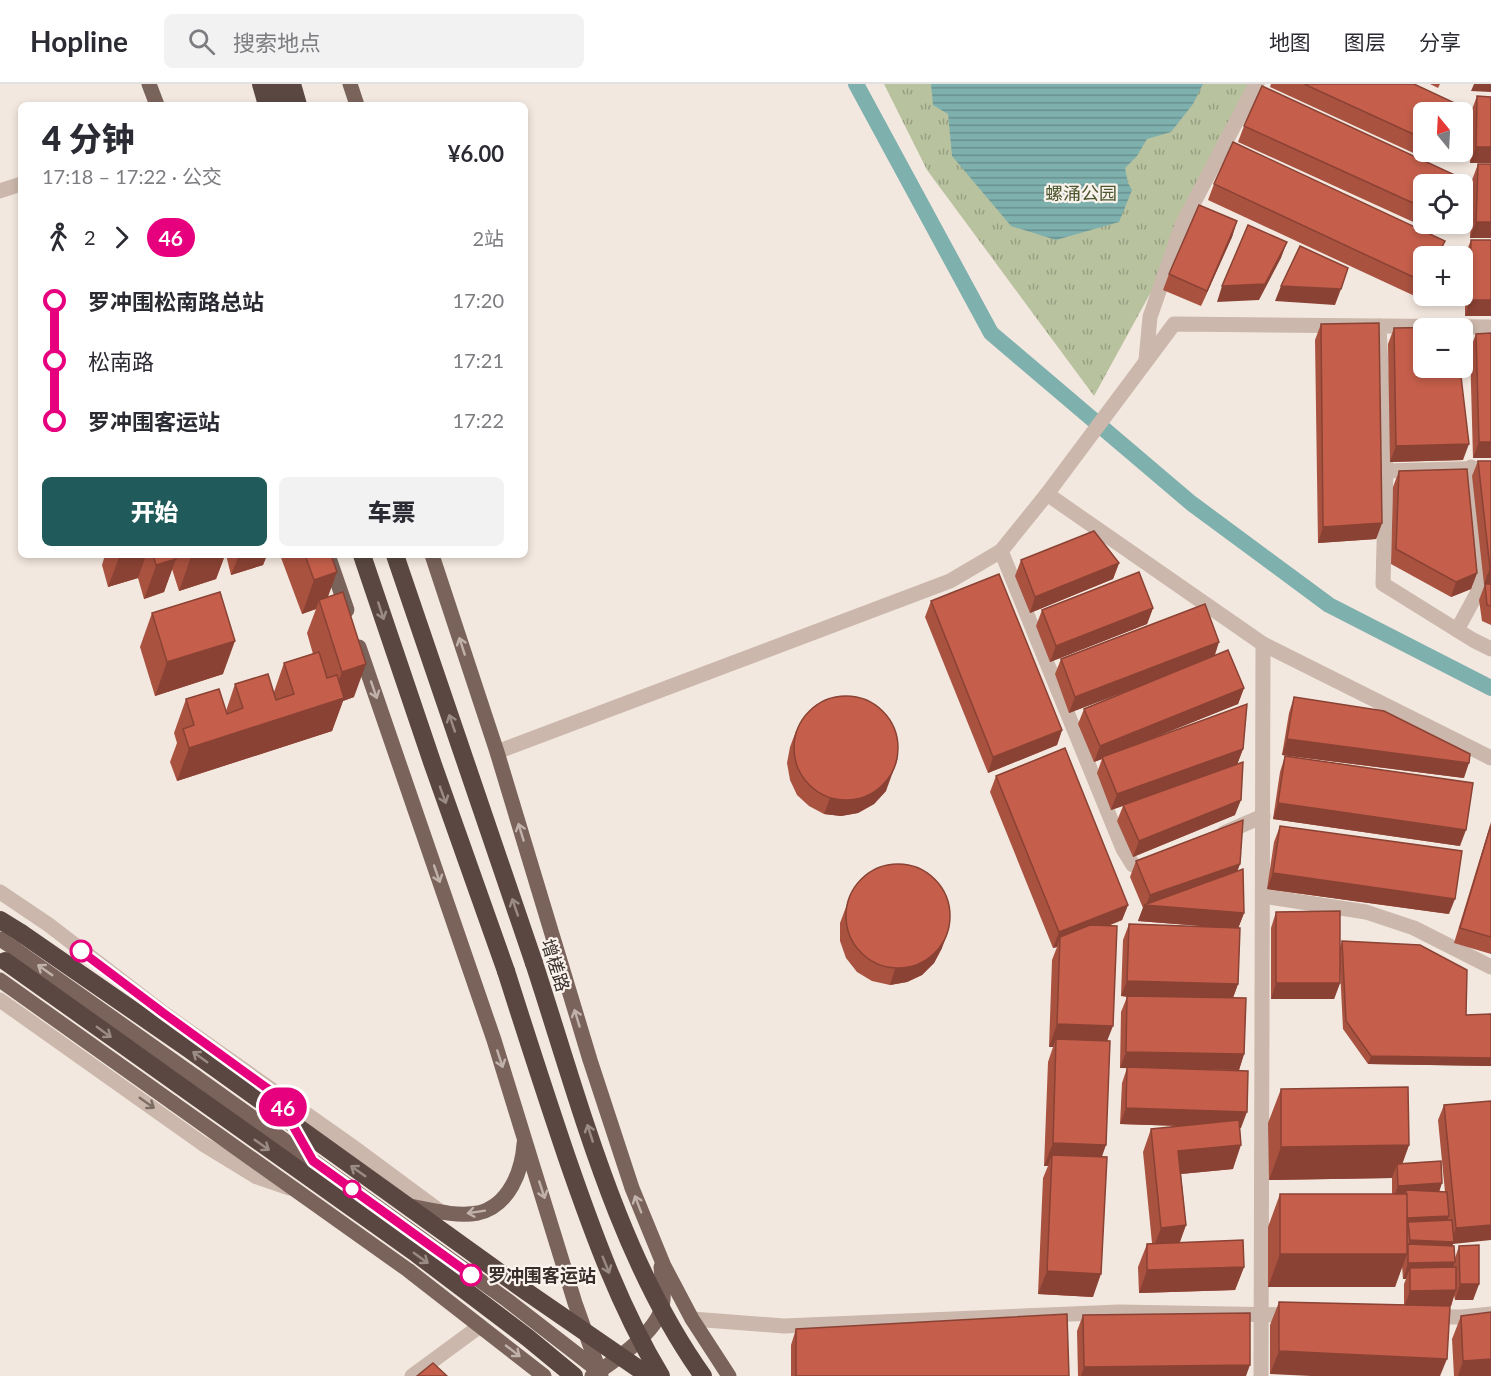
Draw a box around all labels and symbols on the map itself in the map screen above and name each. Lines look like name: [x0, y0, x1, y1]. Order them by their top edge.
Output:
north arrow: [1413, 102, 1473, 162]
park label: 螺涌公园: [1045, 182, 1117, 204]
one-way arrow: [376, 601, 387, 620]
one-way arrow: [456, 637, 467, 656]
one-way arrow: [369, 680, 380, 699]
one-way arrow: [446, 714, 457, 733]
one-way arrow: [439, 785, 450, 804]
one-way arrow: [515, 823, 526, 842]
one-way arrow: [432, 864, 443, 883]
one-way arrow: [509, 898, 520, 917]
street label: 增槎路: [537, 936, 575, 994]
unlabelled marker: [70, 940, 92, 962]
one-way arrow: [38, 964, 54, 977]
one-way arrow: [571, 1009, 582, 1028]
one-way arrow: [95, 1026, 111, 1038]
one-way arrow: [495, 1049, 506, 1068]
one-way arrow: [192, 1051, 208, 1063]
line badge: 46: [256, 1088, 310, 1126]
one-way arrow: [138, 1097, 155, 1109]
one-way arrow: [584, 1124, 595, 1143]
one-way arrow: [254, 1139, 270, 1151]
one-way arrow: [351, 1165, 367, 1177]
unlabelled marker: [343, 1180, 361, 1198]
one-way arrow: [537, 1180, 548, 1199]
one-way arrow: [631, 1195, 642, 1214]
one-way arrow: [467, 1206, 486, 1217]
one-way arrow: [413, 1252, 429, 1264]
one-way arrow: [601, 1255, 612, 1274]
marker: 罗冲围客运站: [460, 1264, 482, 1286]
place label: 罗冲围客运站: [488, 1264, 596, 1286]
one-way arrow: [505, 1345, 521, 1358]

